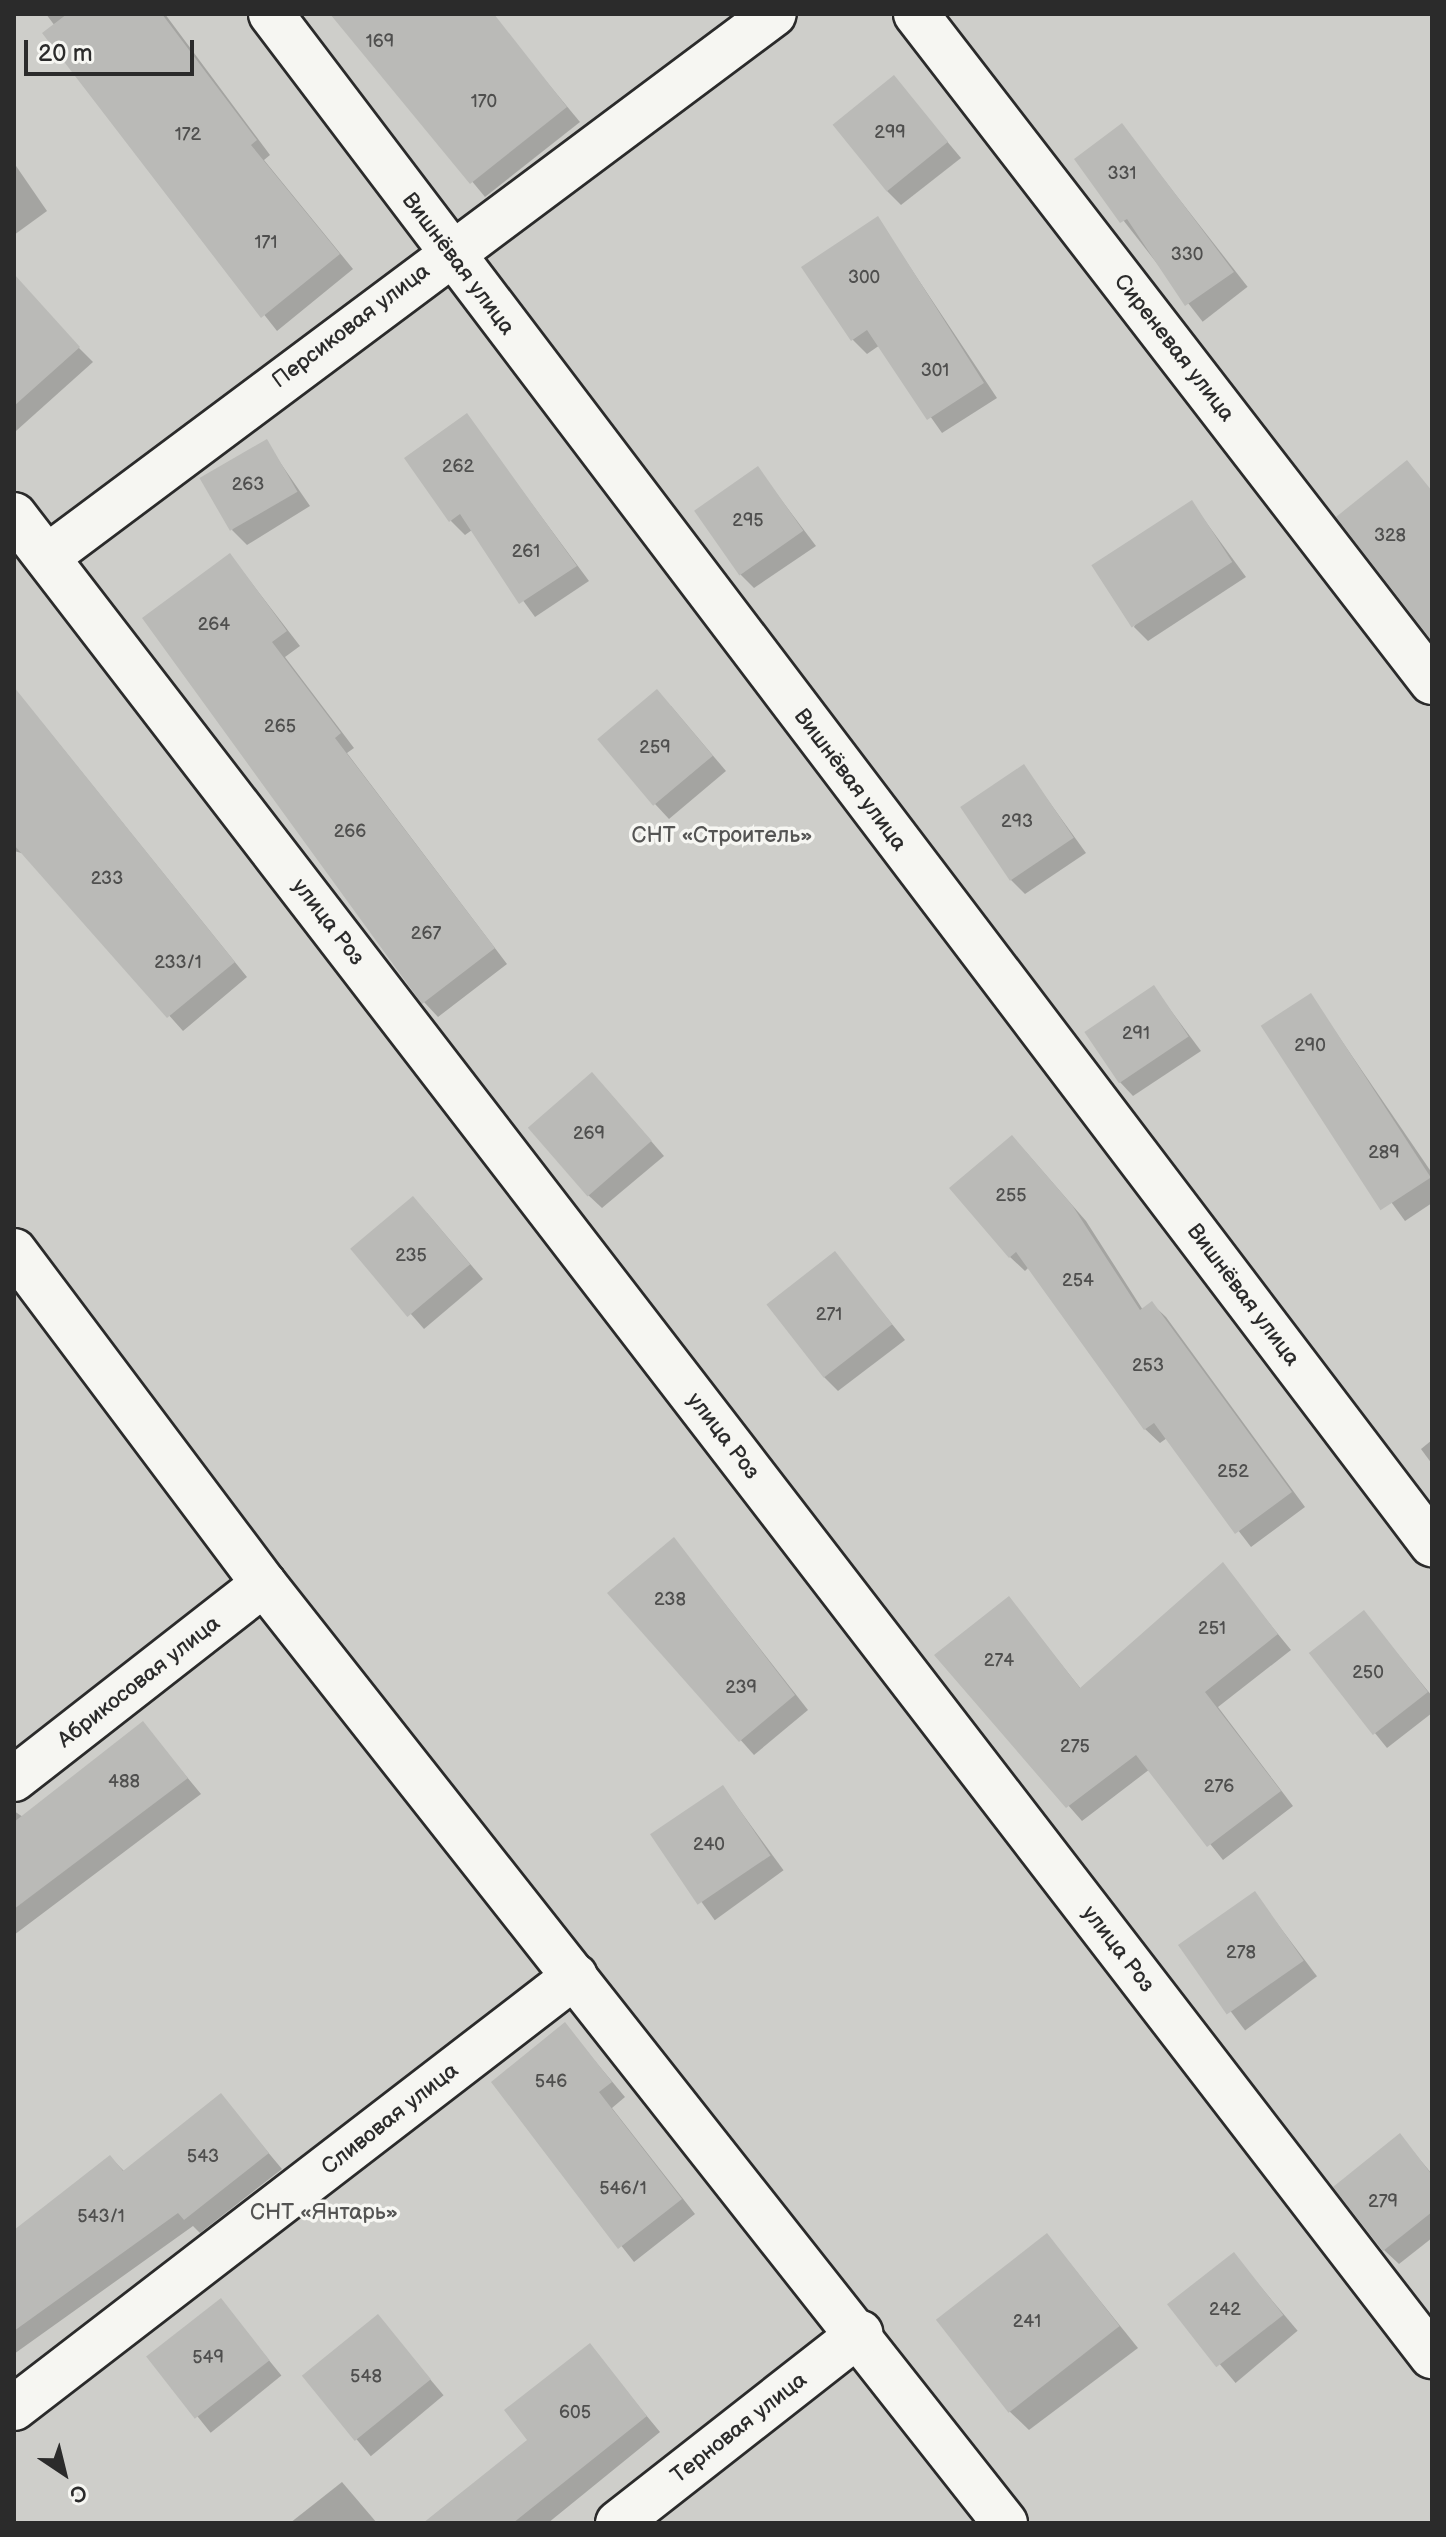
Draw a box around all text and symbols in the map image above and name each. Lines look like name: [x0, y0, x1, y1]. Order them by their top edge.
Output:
scale bar: [28, 24, 198, 74]
house number: 169: [366, 31, 394, 53]
text: 20 m: [38, 39, 93, 68]
house number: 170: [471, 91, 497, 113]
house number: 299: [874, 122, 906, 144]
house number: 172: [175, 124, 201, 146]
house number: 331: [1107, 163, 1137, 185]
street label: Вишнёвая улица: [396, 188, 520, 340]
house number: 171: [255, 232, 277, 254]
house number: 330: [1171, 244, 1203, 266]
street label: Персиковая улица: [267, 258, 435, 394]
house number: 300: [848, 267, 880, 289]
street label: Сиреневая улица: [1108, 269, 1240, 427]
house number: 301: [921, 360, 949, 382]
house number: 262: [442, 456, 474, 478]
house number: 263: [232, 474, 264, 496]
house number: 295: [732, 510, 764, 532]
house number: 328: [1374, 525, 1406, 547]
house number: 261: [512, 541, 540, 563]
house number: 264: [198, 614, 230, 636]
street label: Вишнёвая улица: [788, 704, 912, 856]
house number: 265: [264, 716, 296, 738]
house number: 259: [639, 737, 671, 759]
house number: 293: [1001, 811, 1033, 833]
house number: 266: [334, 821, 366, 843]
park label: СНТ «Строитель»: [632, 823, 812, 849]
house number: 233: [91, 868, 123, 890]
street label: улица Роз: [286, 873, 370, 971]
house number: 267: [411, 923, 441, 945]
house number: 233/1: [154, 952, 202, 974]
house number: 291: [1122, 1023, 1150, 1045]
house number: 290: [1294, 1035, 1326, 1057]
house number: 269: [573, 1123, 605, 1145]
house number: 289: [1368, 1142, 1400, 1164]
house number: 255: [995, 1185, 1027, 1207]
street label: Вишнёвая улица: [1181, 1219, 1305, 1371]
house number: 235: [395, 1245, 427, 1267]
house number: 254: [1062, 1270, 1094, 1292]
house number: 271: [816, 1304, 842, 1326]
house number: 253: [1132, 1355, 1164, 1377]
street label: улица Роз: [681, 1387, 765, 1485]
house number: 252: [1217, 1461, 1249, 1483]
house number: 238: [654, 1589, 686, 1611]
street label: Абрикосовая улица: [53, 1610, 225, 1754]
house number: 251: [1198, 1618, 1226, 1640]
house number: 274: [984, 1650, 1014, 1672]
house number: 250: [1352, 1662, 1384, 1684]
house number: 239: [725, 1677, 757, 1699]
house number: 275: [1060, 1736, 1090, 1758]
house number: 488: [108, 1771, 140, 1793]
house number: 276: [1204, 1776, 1234, 1798]
house number: 240: [693, 1834, 725, 1856]
street label: улица Роз: [1076, 1900, 1160, 1998]
house number: 278: [1226, 1942, 1256, 1964]
street label: Сливовая улица: [316, 2057, 464, 2181]
house number: 546: [535, 2071, 567, 2093]
house number: 543: [187, 2146, 219, 2168]
house number: 546/1: [599, 2178, 647, 2200]
house number: 279: [1368, 2191, 1398, 2213]
park label: СНТ «Янтарь»: [250, 2200, 398, 2226]
house number: 543/1: [77, 2206, 125, 2228]
house number: 242: [1209, 2299, 1241, 2321]
house number: 241: [1013, 2311, 1041, 2333]
house number: 549: [192, 2347, 224, 2369]
house number: 548: [350, 2366, 382, 2388]
street label: Терновая улица: [666, 2367, 812, 2489]
house number: 605: [559, 2402, 591, 2424]
north arrow: [24, 2433, 104, 2513]
text: С: [64, 2478, 92, 2509]

